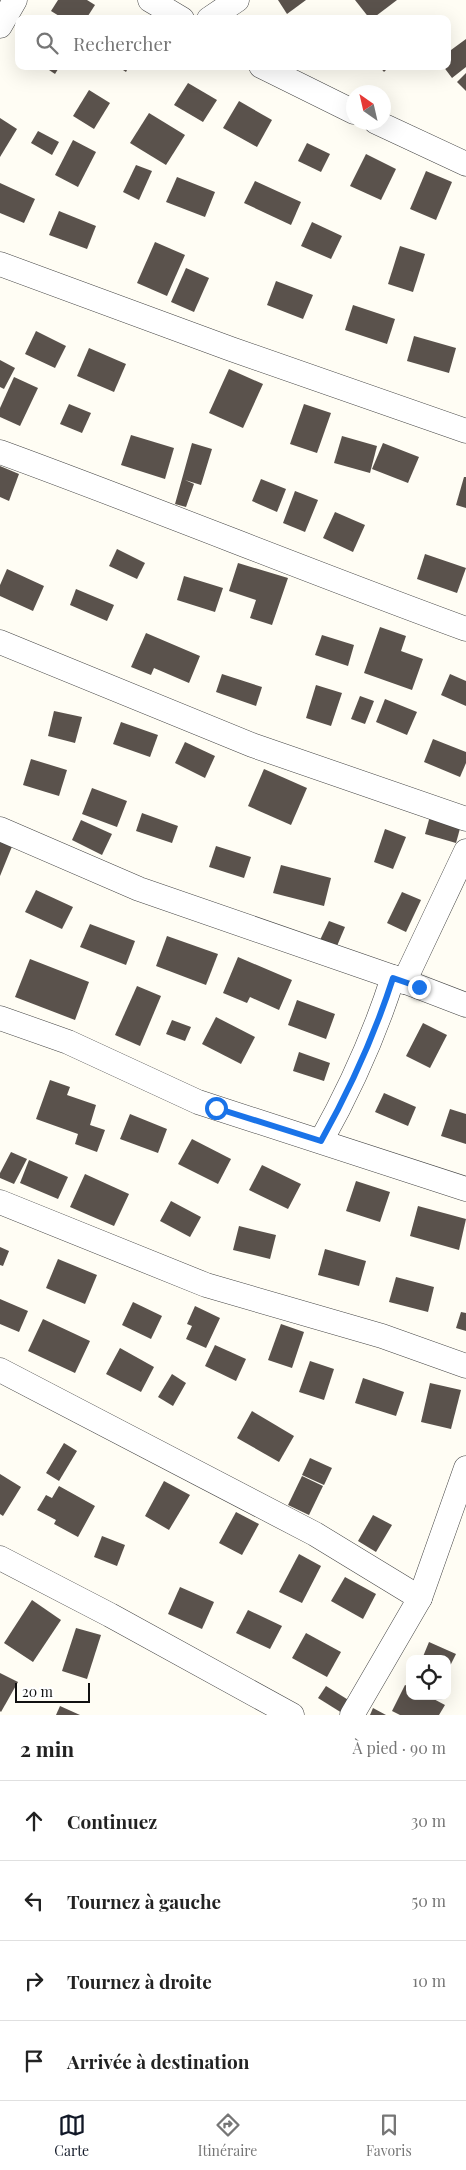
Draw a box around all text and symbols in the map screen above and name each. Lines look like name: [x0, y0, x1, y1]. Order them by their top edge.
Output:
search box: [15, 15, 451, 70]
icon: search: [33, 29, 61, 57]
text: Rechercher: [73, 30, 172, 56]
north arrow: [346, 85, 391, 130]
route end: [408, 976, 431, 999]
route start: [205, 1097, 228, 1120]
map controls: [406, 1655, 451, 1700]
button: locate: [406, 1655, 451, 1700]
scale bar: [15, 1680, 90, 1703]
text: 20 m: [22, 1682, 53, 1701]
text: 2 min: [20, 1734, 74, 1762]
text: À pied · 90 m: [352, 1737, 446, 1758]
icon: ahead: [20, 1807, 48, 1835]
text: Continuez: [67, 1808, 157, 1834]
text: 30 m: [411, 1810, 446, 1831]
icon: left: [20, 1887, 48, 1915]
text: Tournez à gauche: [67, 1888, 221, 1914]
text: 50 m: [412, 1890, 446, 1911]
icon: right: [20, 1967, 48, 1995]
text: Tournez à droite: [67, 1968, 212, 1994]
text: 10 m: [412, 1970, 446, 1991]
icon: arrive: [20, 2047, 48, 2075]
text: Arrivée à destination: [67, 2048, 249, 2074]
tab: Carte: [54, 2111, 89, 2160]
tab: Itinéraire: [198, 2111, 257, 2160]
tab: Favoris: [366, 2111, 412, 2160]

